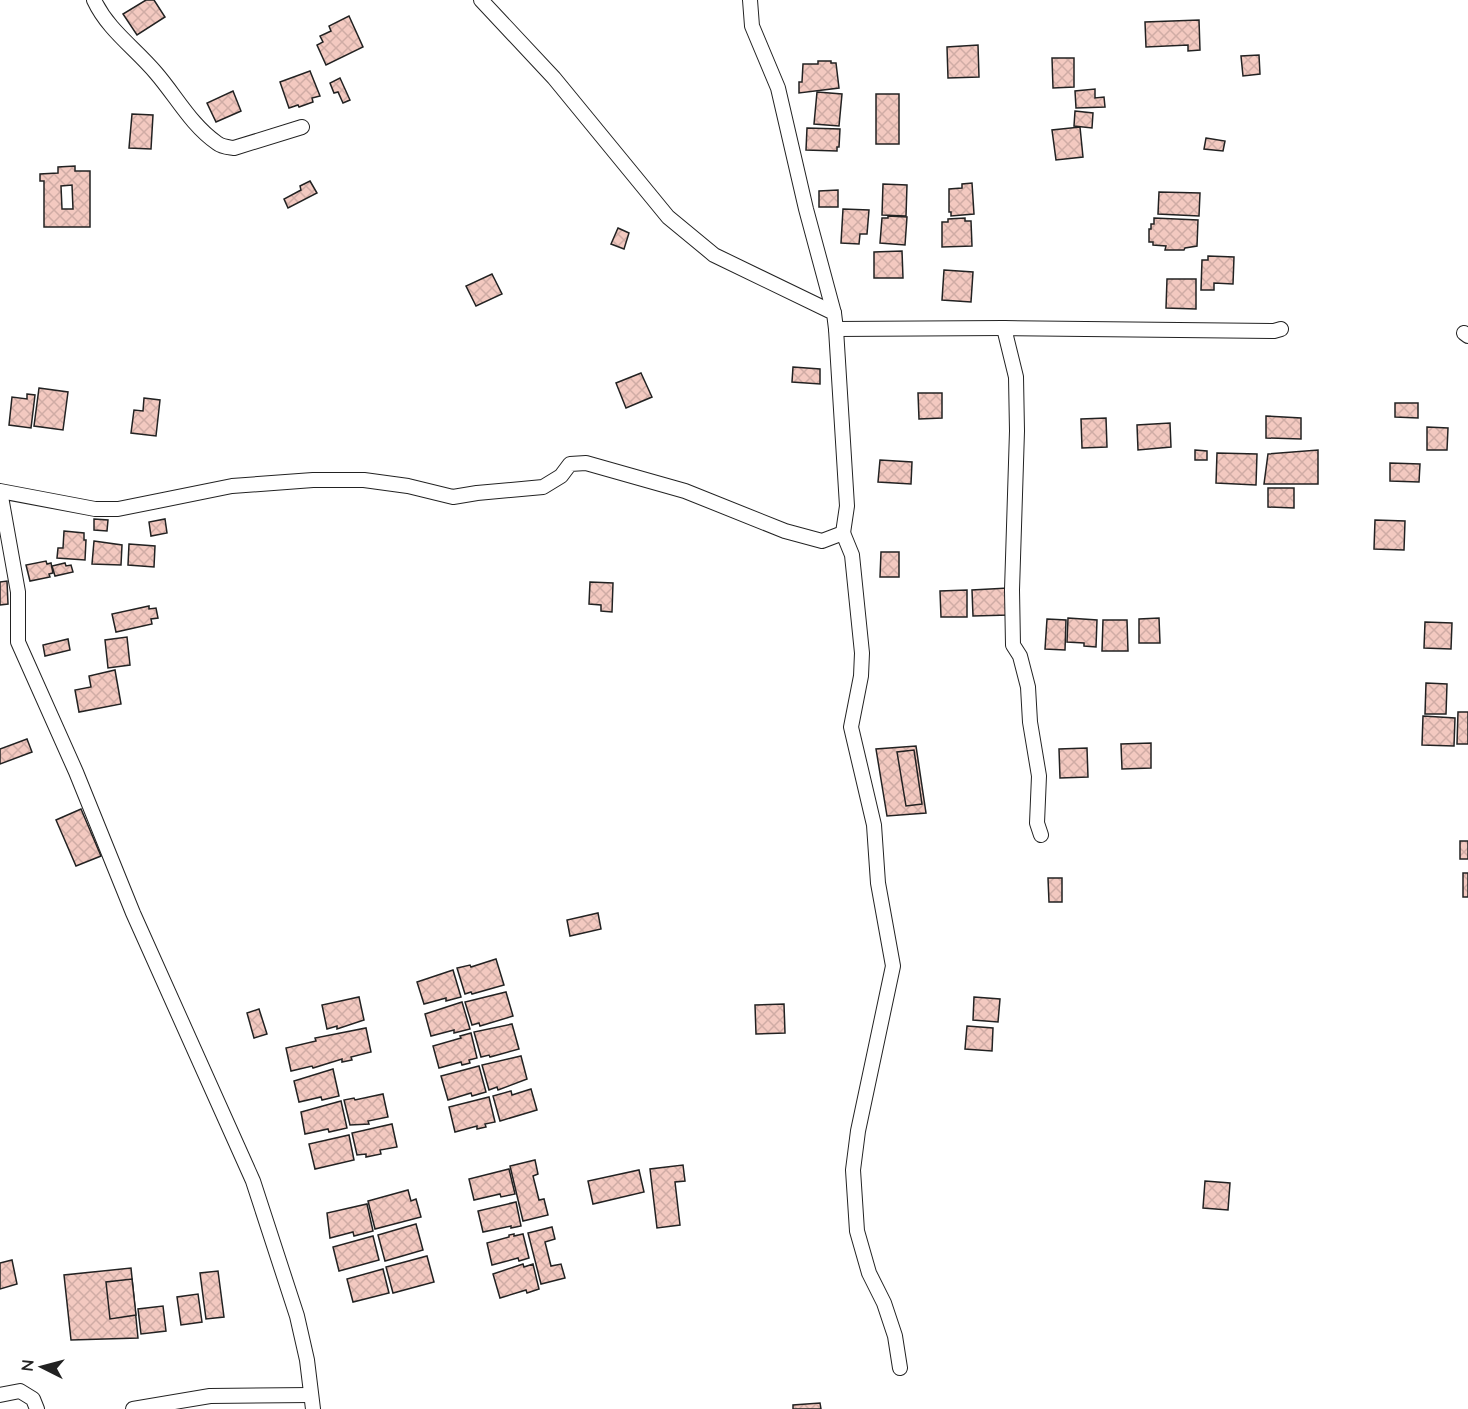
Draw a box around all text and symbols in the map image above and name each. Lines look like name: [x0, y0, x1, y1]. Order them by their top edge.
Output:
north arrow: [12, 1337, 72, 1397]
text: N: [17, 1358, 40, 1373]

